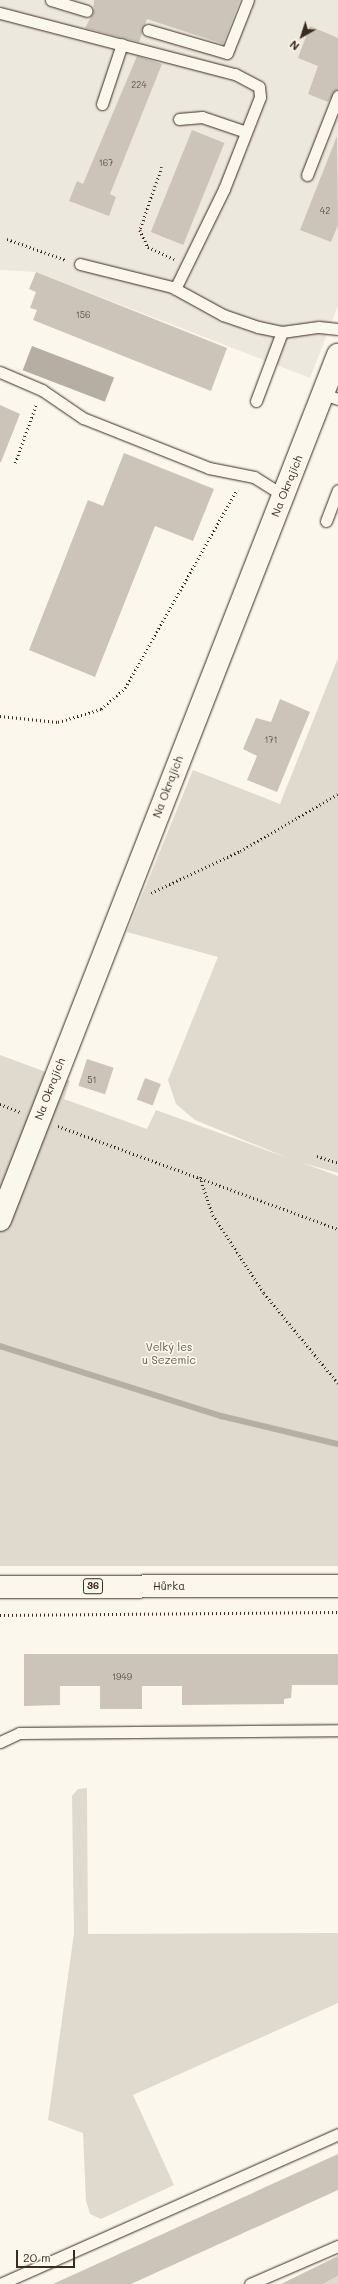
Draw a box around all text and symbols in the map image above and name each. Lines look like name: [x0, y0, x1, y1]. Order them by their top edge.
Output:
north arrow: [282, 16, 322, 56]
text: N: [286, 37, 302, 54]
house number: 224: [131, 80, 147, 90]
house number: 167: [99, 158, 113, 168]
house number: 42: [320, 206, 330, 216]
house number: 156: [76, 310, 90, 320]
street label: Na Okrajích: [269, 453, 305, 519]
house number: 171: [264, 735, 278, 745]
street label: Na Okrajích: [150, 754, 186, 820]
street label: Na Okrajích: [32, 1056, 68, 1122]
house number: 51: [87, 1075, 97, 1085]
park label: Velký les u Sezemic: [142, 1341, 196, 1367]
road number: 36: [82, 1578, 104, 1594]
street label: Hůrka: [153, 1579, 185, 1593]
house number: 1949: [112, 1672, 132, 1682]
scale bar: [18, 2242, 77, 2268]
text: 20 m: [23, 2249, 51, 2265]

